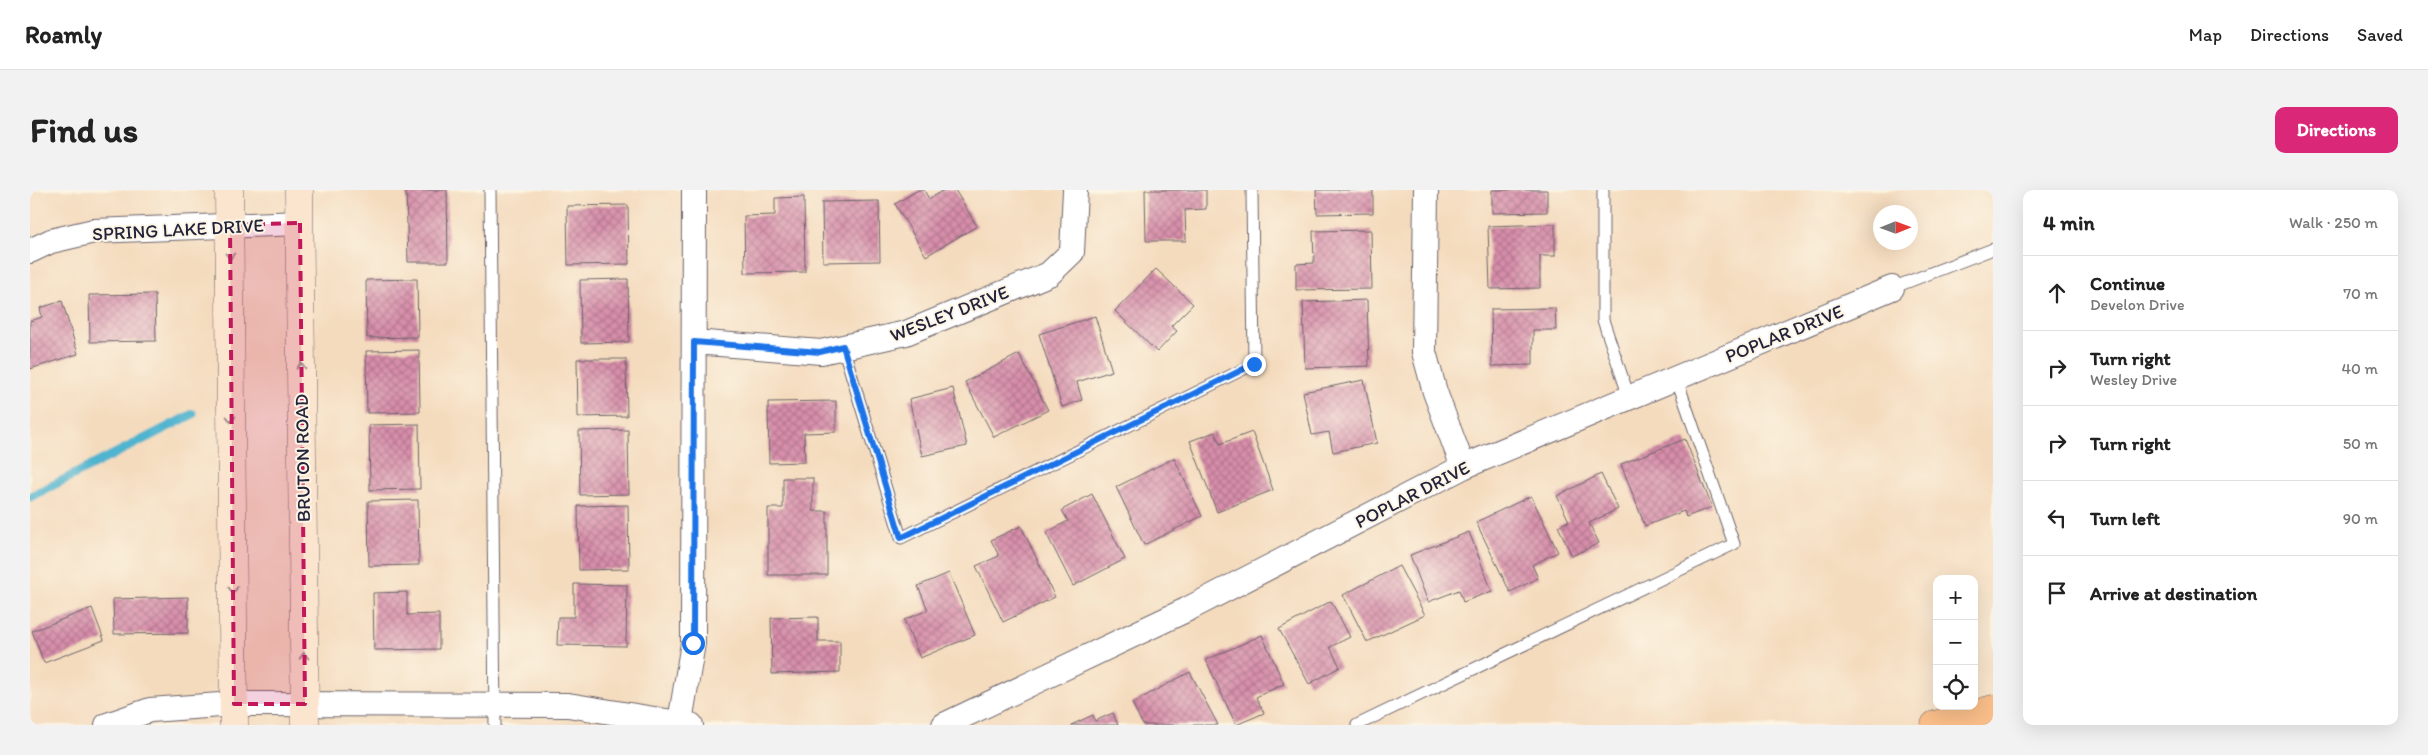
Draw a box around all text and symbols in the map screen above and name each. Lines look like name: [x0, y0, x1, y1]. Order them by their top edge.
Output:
text: Roamly: [25, 20, 102, 49]
text: Map: [2189, 24, 2222, 46]
text: Directions: [2250, 24, 2329, 46]
text: Saved: [2357, 24, 2403, 46]
button: Directions: [2275, 107, 2398, 153]
text: Find us: [30, 109, 138, 151]
north arrow: [1873, 205, 1918, 250]
text: 4 min: [2043, 210, 2095, 235]
street label: SPRING LAKE DRIVE: [92, 213, 265, 245]
text: Walk · 250 m: [2289, 213, 2378, 232]
one-way arrow: [225, 252, 235, 260]
text: Continue: [2090, 272, 2165, 295]
icon: ahead: [2043, 279, 2071, 307]
street label: WESLEY DRIVE: [887, 280, 1012, 347]
text: 70 m: [2343, 284, 2378, 303]
text: Develon Drive: [2090, 295, 2185, 314]
street label: POPLAR DRIVE: [1722, 299, 1847, 368]
text: Turn right: [2090, 347, 2171, 370]
route end: [1243, 353, 1266, 376]
icon: right: [2043, 354, 2071, 382]
text: 40 m: [2341, 359, 2378, 378]
one-way arrow: [296, 361, 306, 369]
text: Wesley Drive: [2090, 370, 2177, 389]
street label: BRUTON ROAD: [290, 394, 315, 522]
one-way arrow: [226, 415, 236, 423]
icon: right: [2043, 429, 2071, 457]
text: Turn right: [2090, 432, 2171, 455]
text: 50 m: [2343, 434, 2378, 453]
street label: POPLAR DRIVE: [1351, 456, 1473, 533]
icon: left: [2043, 504, 2071, 532]
text: Turn left: [2090, 507, 2160, 530]
text: 90 m: [2343, 509, 2378, 528]
map controls: [1933, 575, 1978, 710]
button: +: [1933, 575, 1978, 620]
icon: arrive: [2043, 579, 2071, 607]
text: Arrive at destination: [2090, 582, 2257, 605]
one-way arrow: [228, 586, 238, 594]
button: −: [1933, 620, 1978, 665]
route start: [682, 632, 705, 655]
one-way arrow: [299, 651, 309, 659]
button: locate: [1933, 665, 1978, 710]

